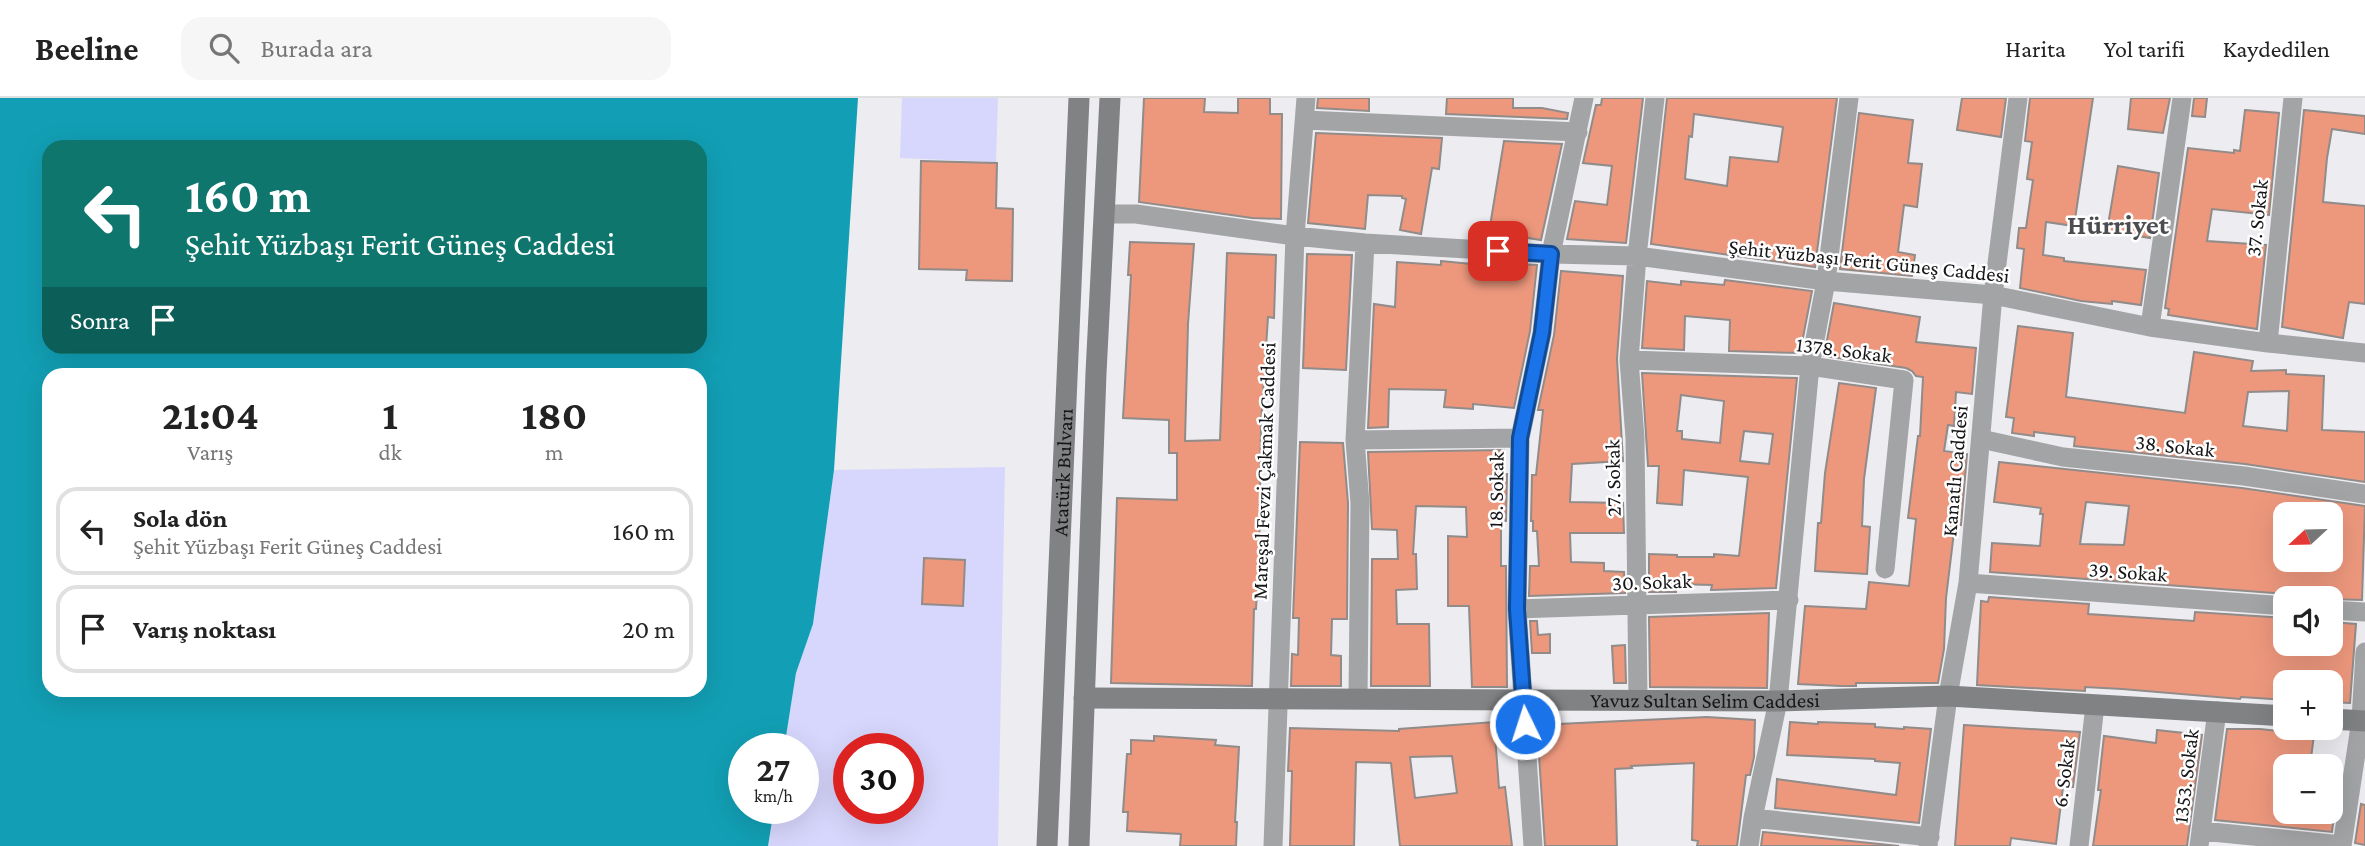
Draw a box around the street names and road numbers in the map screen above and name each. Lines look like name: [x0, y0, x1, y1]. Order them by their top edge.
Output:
street label: 37. Sokak: [2241, 178, 2273, 258]
street label: Şehit Yüzbaşı Ferit Güneş Caddesi: [1727, 234, 2011, 288]
street label: 1378. Sokak: [1795, 332, 1893, 368]
street label: Mareşal Fevzi Çakmak Caddesi: [1248, 341, 1281, 600]
street label: Kanatlı Caddesi: [1937, 404, 1973, 538]
street label: Atatürk Bulvarı: [1048, 407, 1078, 537]
street label: 38. Sokak: [2134, 430, 2216, 462]
street label: 27. Sokak: [1600, 439, 1626, 517]
street label: 18. Sokak: [1483, 451, 1509, 529]
street label: 39. Sokak: [2088, 557, 2168, 587]
street label: 30. Sokak: [1612, 569, 1692, 595]
street label: Yavuz Sultan Selim Caddesi: [1590, 688, 1821, 713]
street label: 1353. Sokak: [2168, 727, 2204, 825]
street label: 6. Sokak: [2048, 737, 2080, 809]

